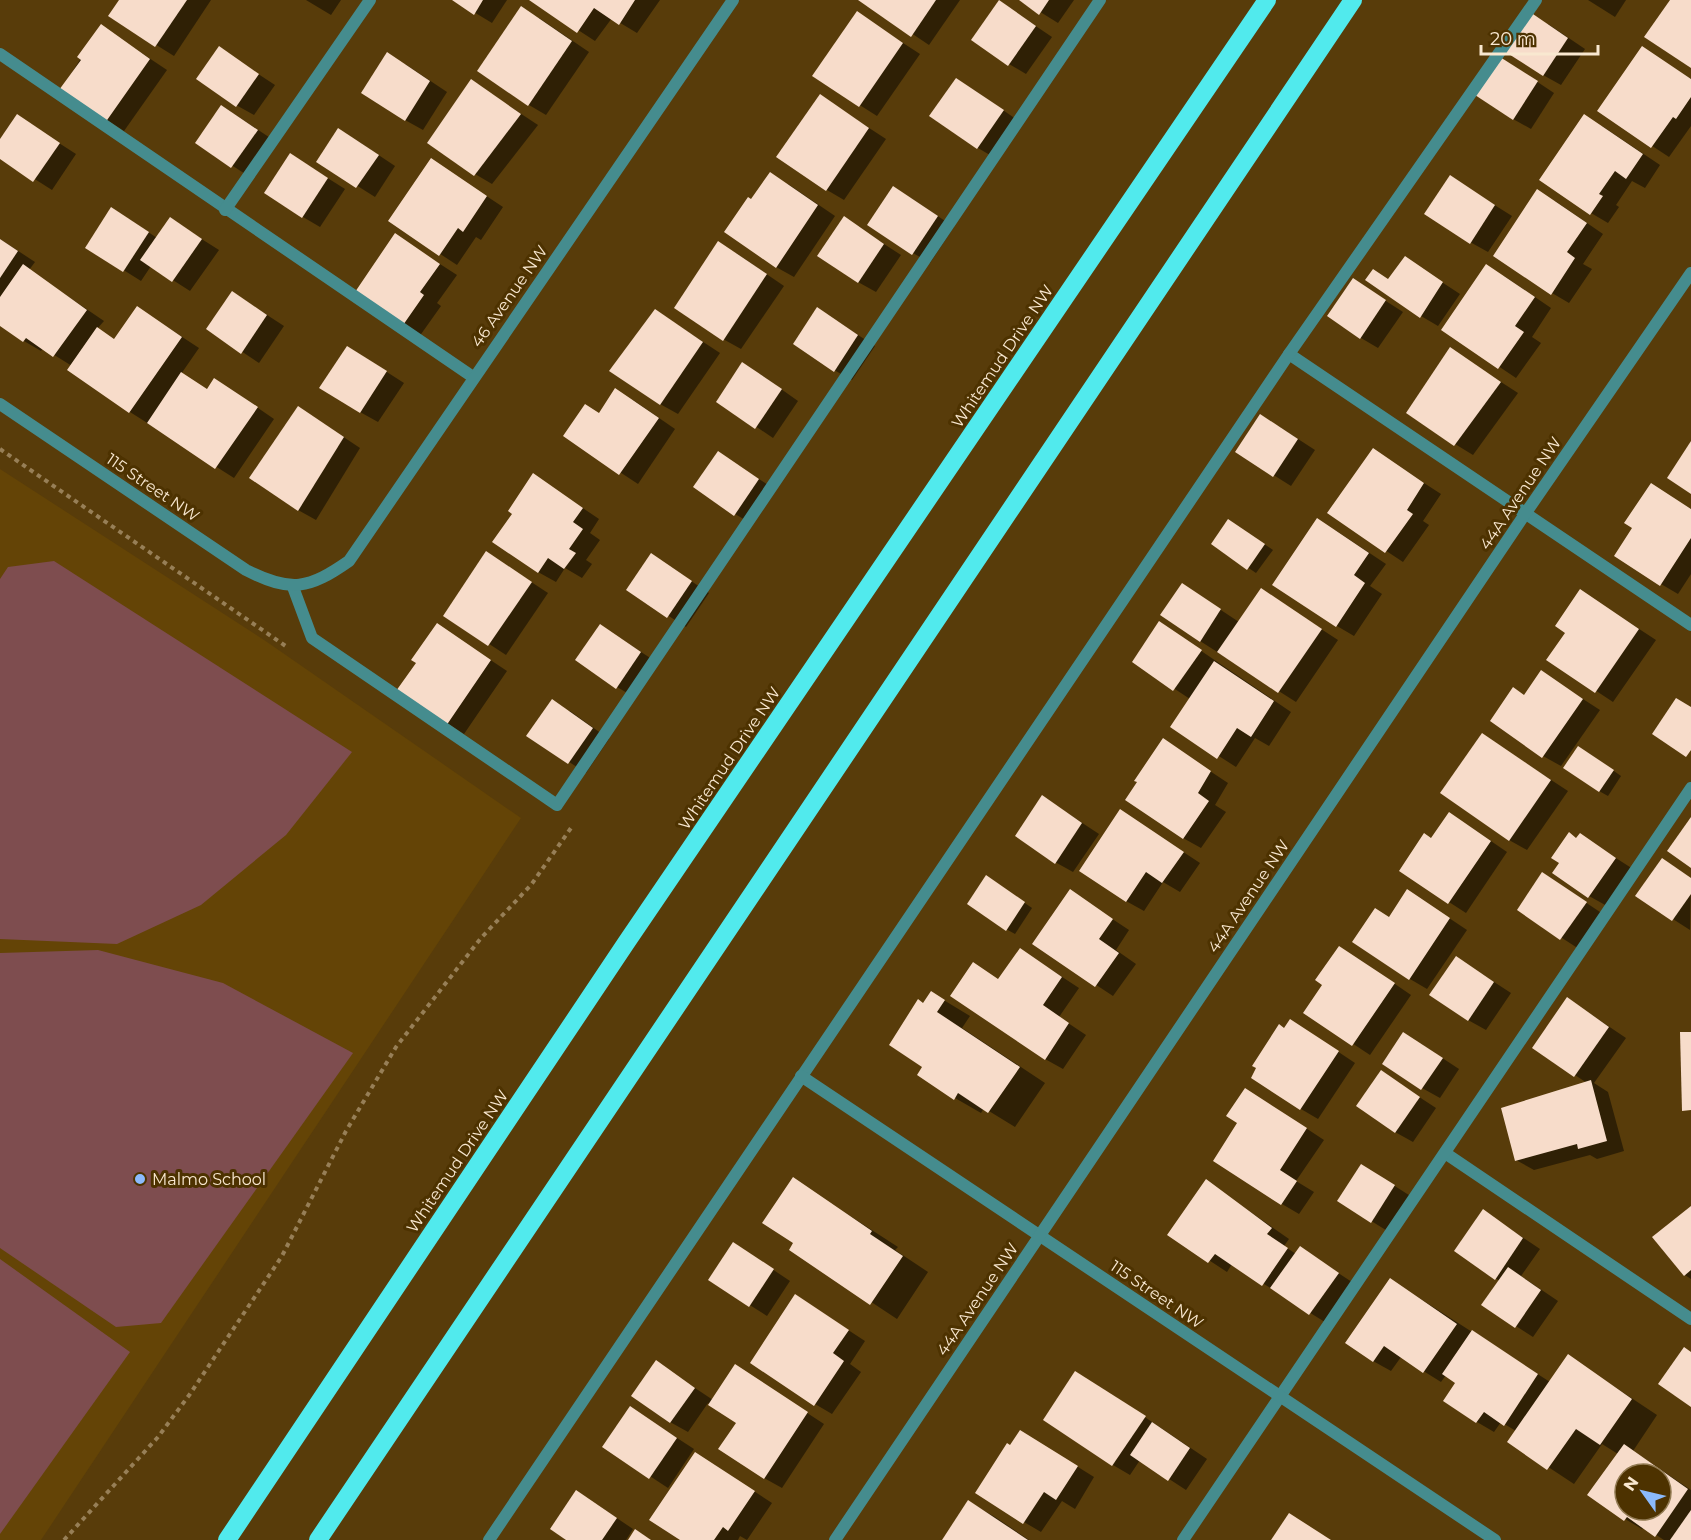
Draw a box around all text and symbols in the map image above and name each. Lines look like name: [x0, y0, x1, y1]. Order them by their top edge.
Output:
scale bar: [1481, 18, 1598, 56]
text: 20 m: [1490, 28, 1536, 50]
street label: 46 Avenue NW: [467, 242, 552, 351]
street label: Whitemud Drive NW: [948, 281, 1057, 431]
street label: 44A Avenue NW: [1476, 433, 1565, 553]
street label: 115 Street NW: [103, 449, 203, 526]
street label: Whitemud Drive NW: [675, 683, 784, 833]
street label: 44A Avenue NW: [1204, 836, 1293, 956]
street label: Whitemud Drive NW: [403, 1086, 512, 1236]
place label: Malmo School: [152, 1170, 266, 1189]
marker: Malmo School: [133, 1172, 147, 1186]
street label: 44A Avenue NW: [933, 1239, 1022, 1359]
street label: 115 Street NW: [1107, 1256, 1207, 1333]
north arrow: [1613, 1462, 1673, 1522]
text: N: [1619, 1473, 1642, 1495]

